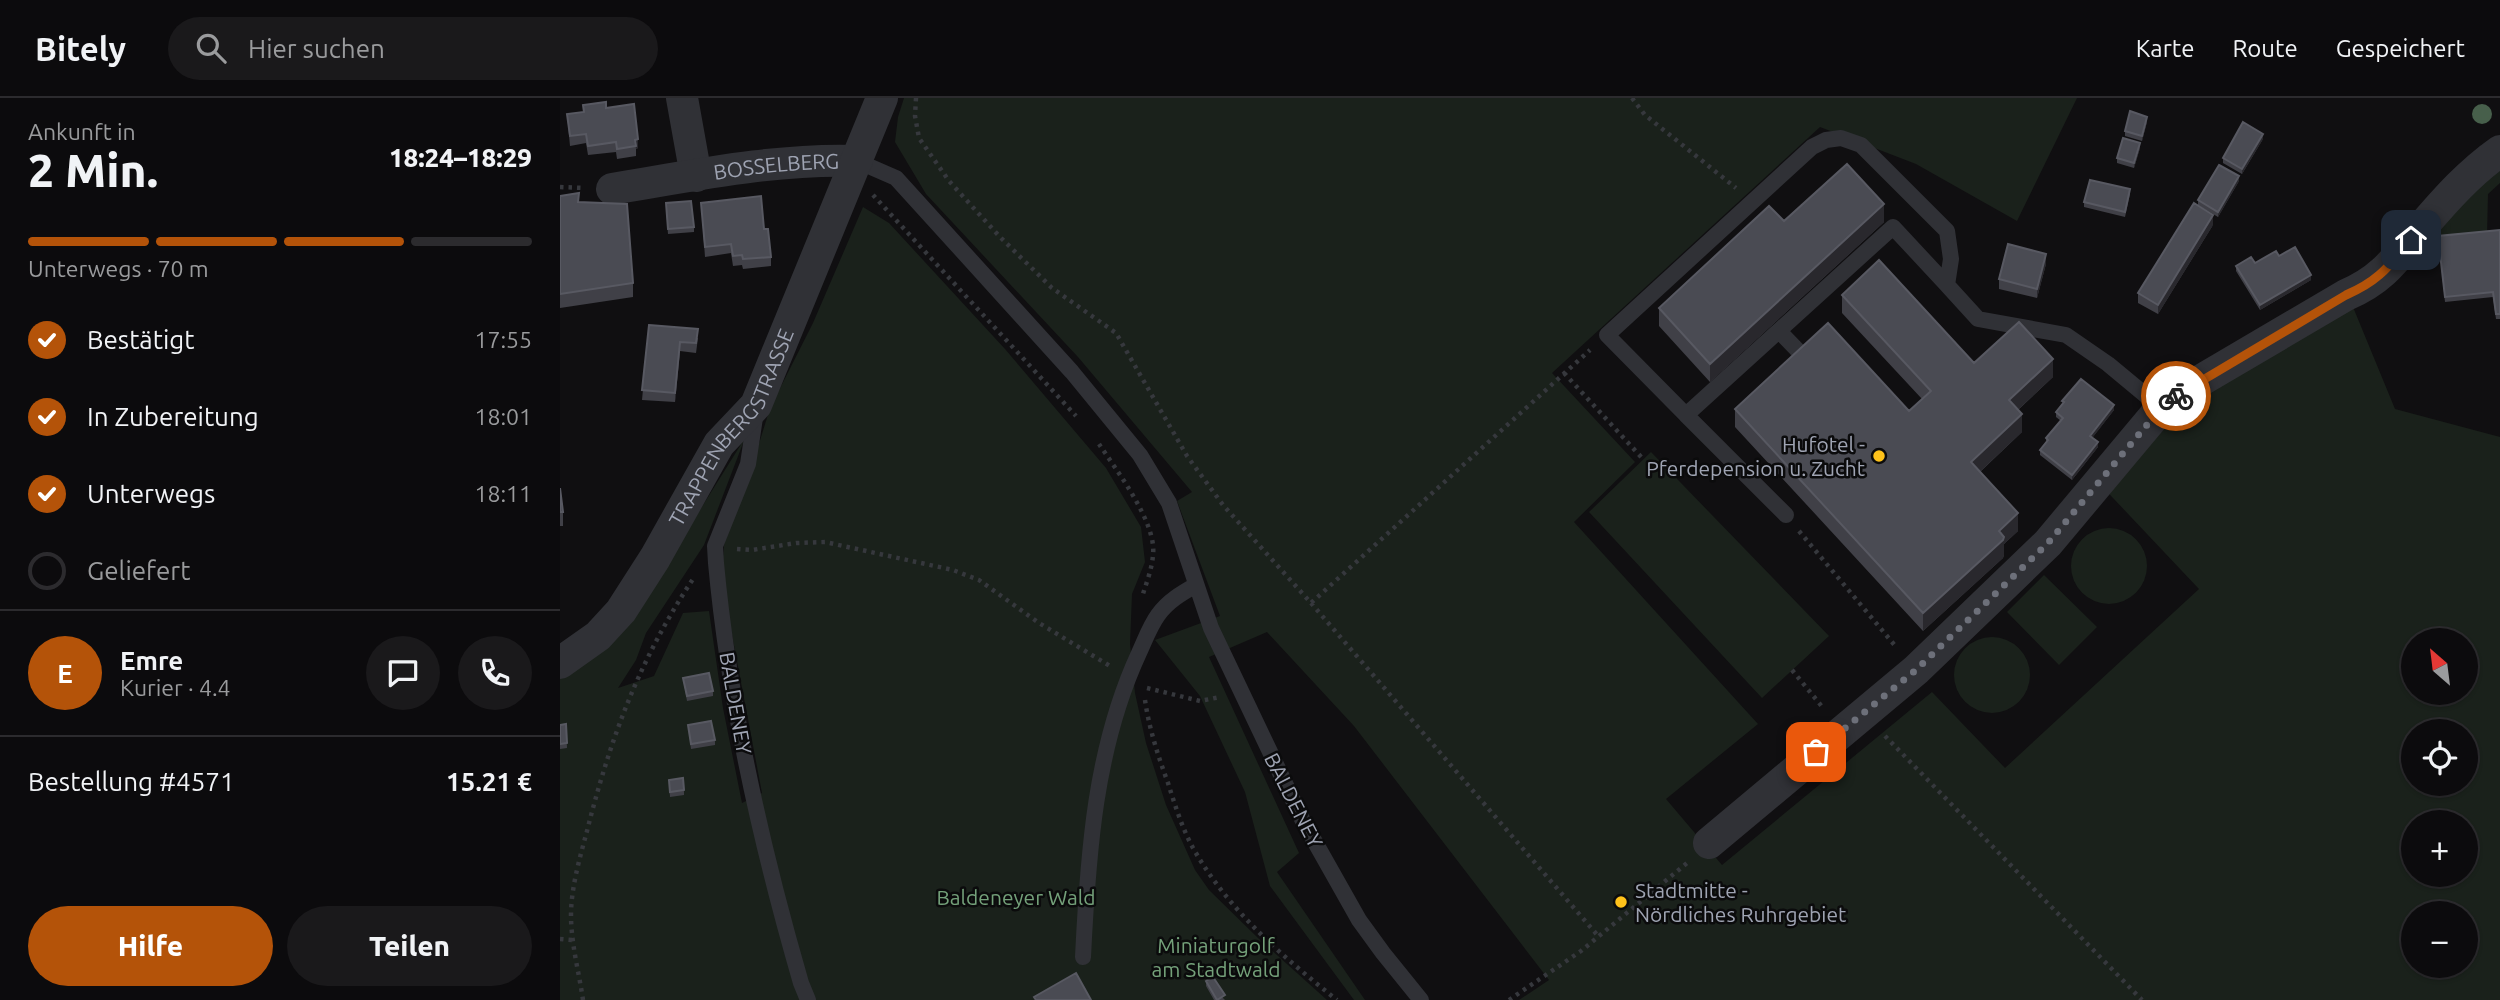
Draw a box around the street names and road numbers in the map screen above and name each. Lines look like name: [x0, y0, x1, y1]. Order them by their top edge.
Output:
street label: BOSSELBERG: [712, 149, 839, 184]
street label: TRAPPENBERGSTRASSE: [664, 325, 798, 530]
street label: BALDENEY: [715, 650, 757, 756]
street label: BALDENEY: [1260, 749, 1328, 851]

